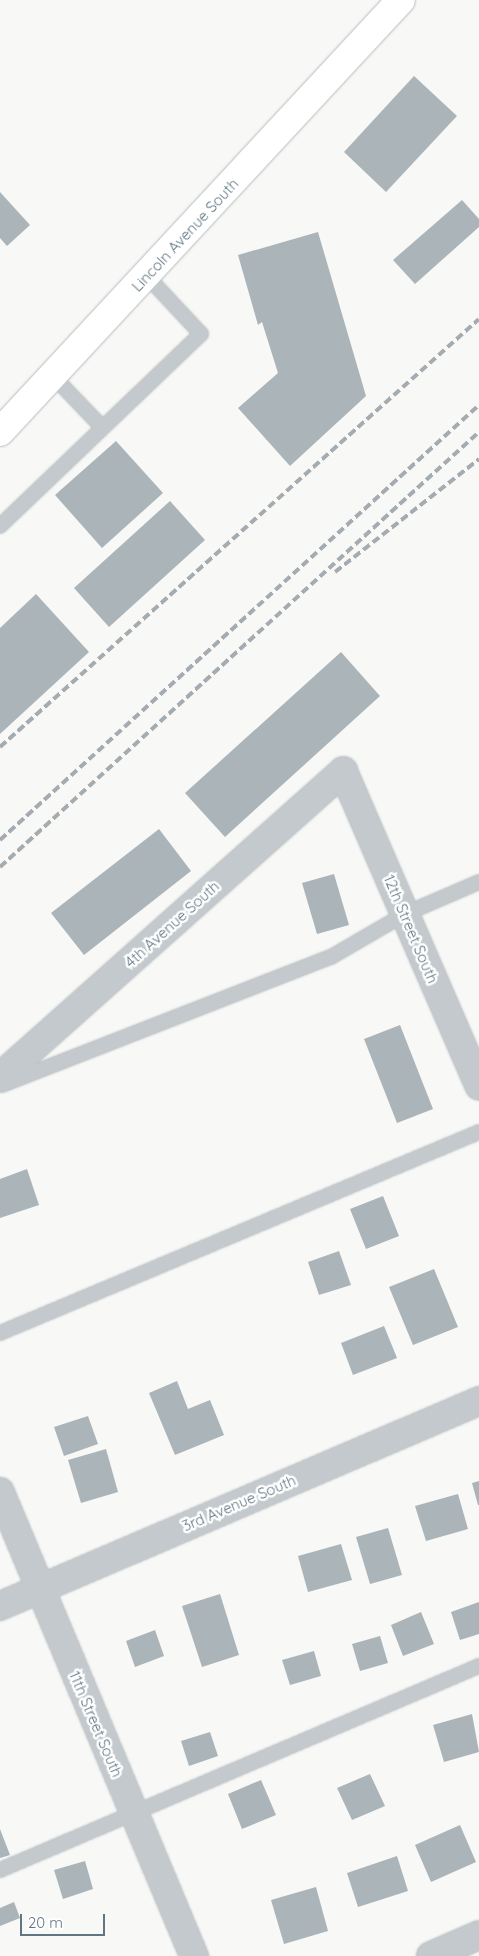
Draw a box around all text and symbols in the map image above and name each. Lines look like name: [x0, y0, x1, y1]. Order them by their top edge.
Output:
street label: Lincoln Avenue South: [128, 175, 242, 295]
street label: 12th Street South: [380, 872, 442, 986]
street label: 4th Avenue South: [121, 877, 223, 971]
street label: 3rd Avenue South: [180, 1471, 298, 1535]
street label: 11th Street South: [66, 1668, 126, 1780]
scale bar: [22, 1904, 108, 1936]
text: 20 m: [28, 1913, 63, 1932]

